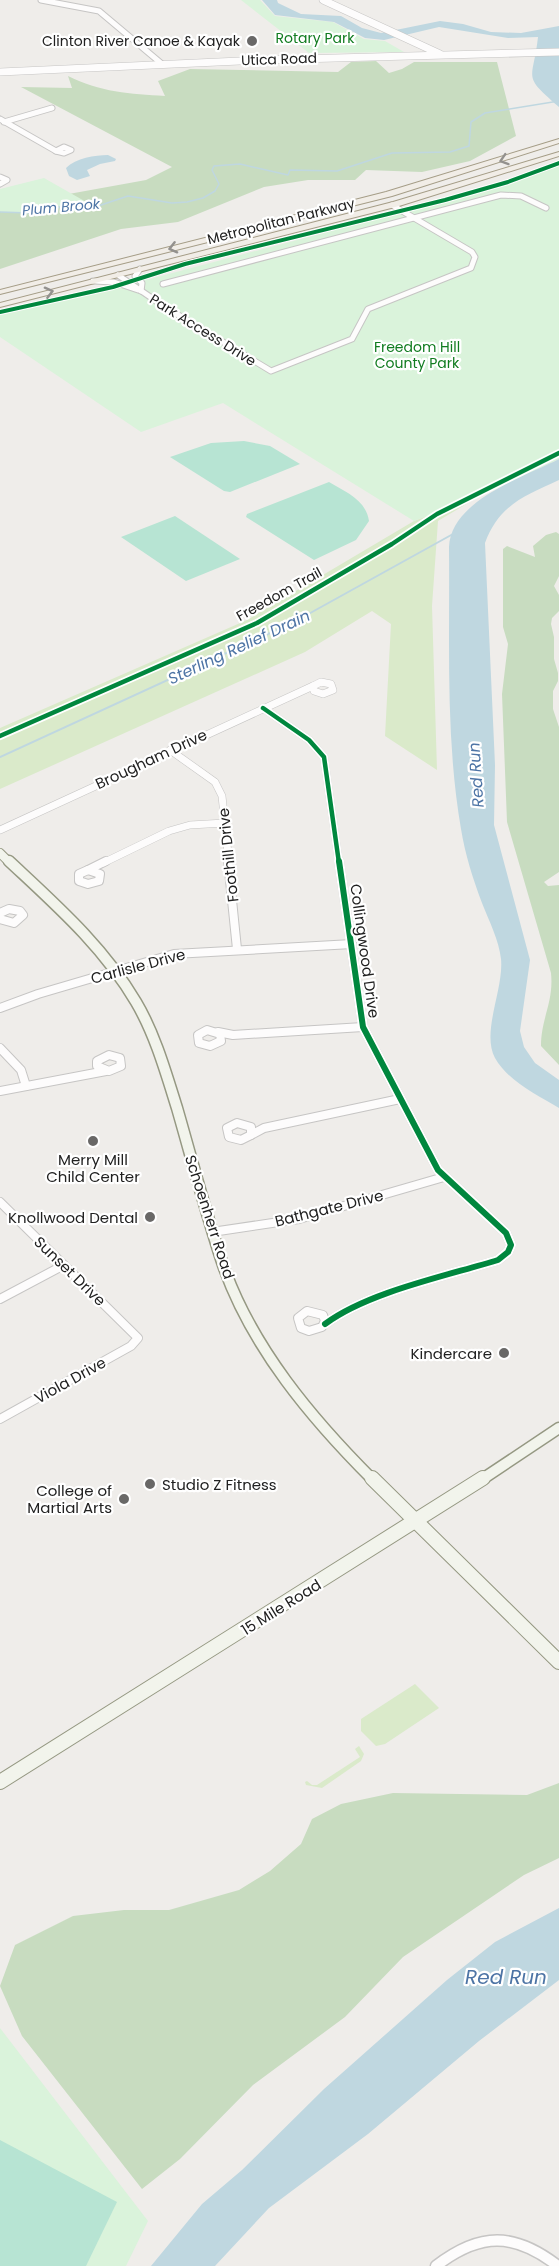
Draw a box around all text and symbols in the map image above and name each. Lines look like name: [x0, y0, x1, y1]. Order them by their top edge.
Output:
park label: Rotary Park: [276, 28, 355, 48]
place label: Clinton River Canoe & Kayak: [42, 31, 241, 51]
marker: Clinton River Canoe & Kayak: [245, 34, 259, 48]
street label: Utica Road: [241, 48, 317, 70]
one-way arrow: [499, 152, 509, 165]
street label: Metropolitan Parkway: [205, 193, 357, 249]
water label: Plum Brook: [21, 194, 102, 220]
one-way arrow: [169, 241, 179, 254]
one-way arrow: [44, 287, 54, 300]
street label: Park Access Drive: [146, 289, 260, 371]
park label: Freedom Hill County Park: [374, 337, 460, 373]
street label: Freedom Trail: [232, 562, 326, 626]
water label: Sterling Relief Drain: [164, 604, 314, 690]
street label: Brougham Drive: [92, 724, 210, 794]
water label: Red Run: [462, 742, 490, 808]
street label: Foothill Drive: [213, 807, 243, 903]
street label: Collingwood Drive: [345, 883, 385, 1019]
street label: Carlisle Drive: [88, 943, 188, 989]
marker: Merry Mill Child Center: [86, 1134, 100, 1148]
place label: Merry Mill Child Center: [46, 1149, 140, 1187]
street label: Schoenherr Road: [180, 1152, 240, 1282]
street label: Bathgate Drive: [273, 1184, 385, 1232]
place label: Knollwood Dental: [8, 1207, 138, 1228]
marker: Knollwood Dental: [143, 1210, 157, 1224]
street label: Sunset Drive: [30, 1231, 110, 1311]
place label: Kindercare: [411, 1343, 492, 1364]
marker: Kindercare: [497, 1346, 511, 1360]
street label: Viola Drive: [30, 1352, 110, 1408]
place label: Studio Z Fitness: [162, 1474, 277, 1495]
marker: Studio Z Fitness: [143, 1477, 157, 1491]
place label: College of Martial Arts: [27, 1480, 112, 1518]
marker: College of Martial Arts: [117, 1492, 131, 1506]
street label: 15 Mile Road: [237, 1574, 325, 1640]
water label: Red Run: [465, 1963, 547, 1991]

